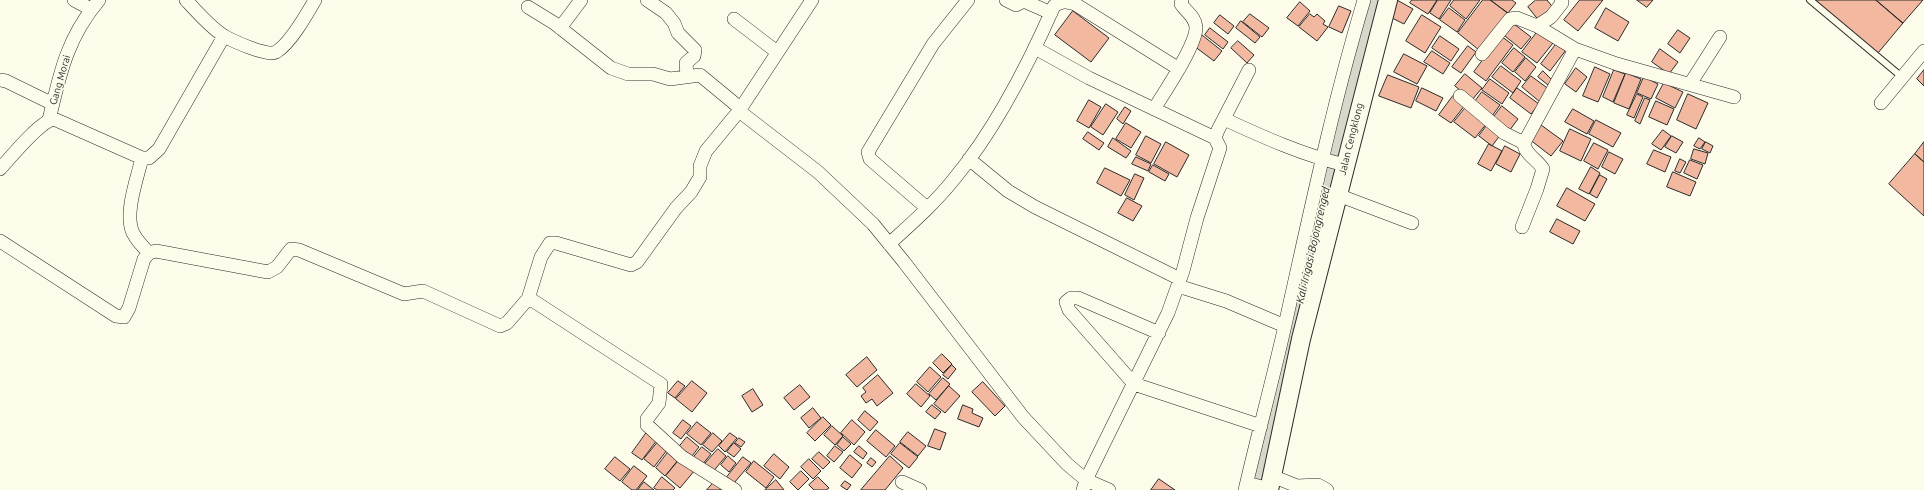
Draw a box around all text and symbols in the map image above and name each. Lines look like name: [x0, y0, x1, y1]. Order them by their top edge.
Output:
street label: Gang Morai: [47, 54, 73, 106]
street label: Jalan Cengklong: [1336, 102, 1366, 176]
water label: Kali Irigasi Bojongrenged: [1293, 185, 1333, 305]

